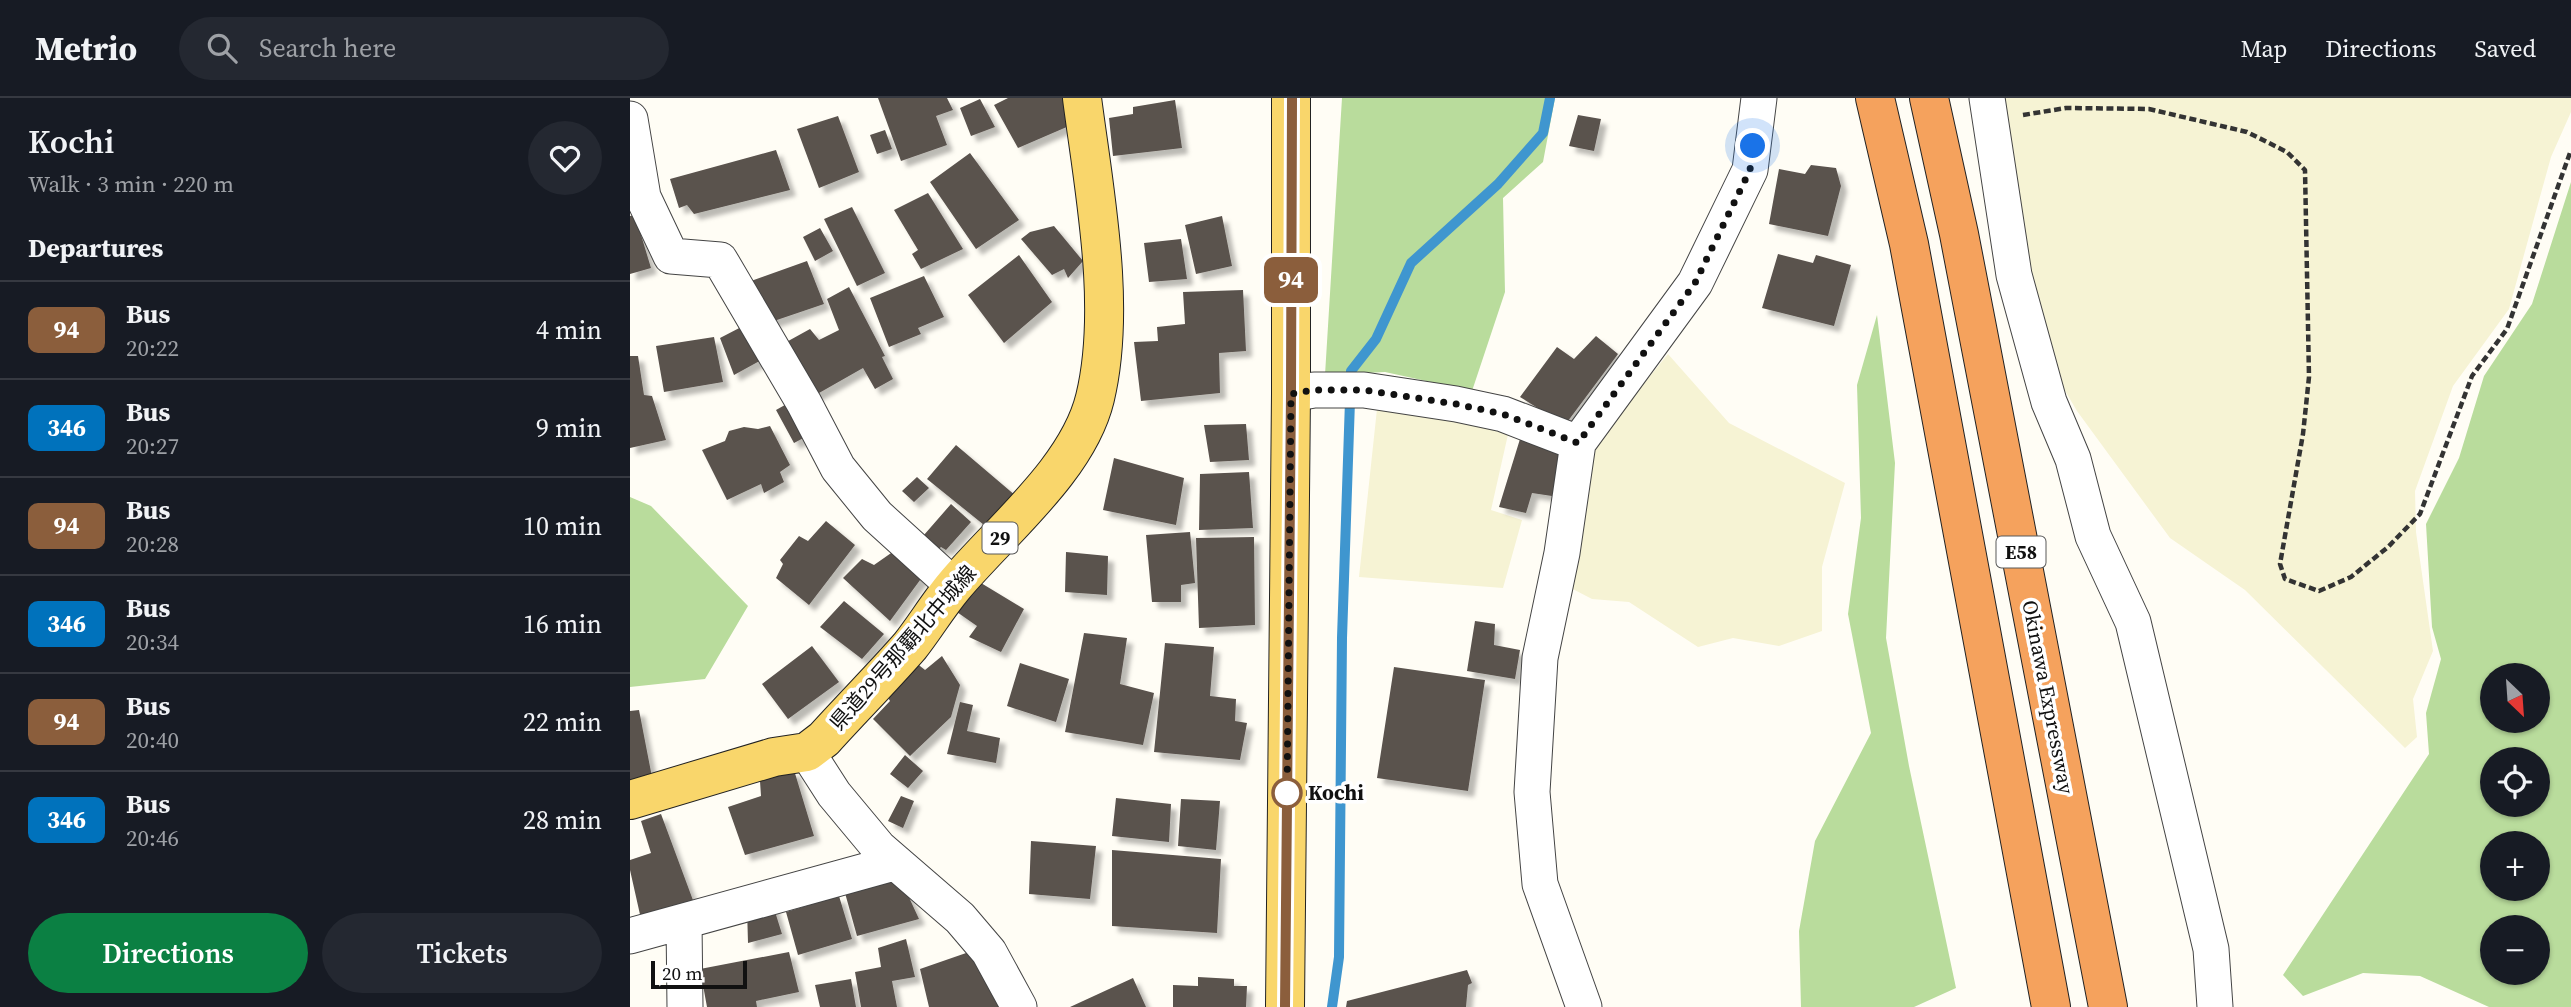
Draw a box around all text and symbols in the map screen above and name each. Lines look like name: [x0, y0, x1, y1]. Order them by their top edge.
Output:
search box: [179, 17, 669, 80]
text: Metrio: [35, 26, 137, 71]
icon: search: [203, 29, 241, 67]
text: Search here: [259, 30, 396, 66]
text: Map: [2240, 32, 2287, 65]
text: Directions: [2325, 32, 2436, 65]
text: Saved: [2474, 32, 2536, 65]
text: Kochi: [28, 119, 114, 164]
button: heart: [528, 121, 602, 195]
your location: [1735, 128, 1770, 163]
text: Walk · 3 min · 220 m: [28, 168, 234, 200]
text: Departures: [28, 230, 163, 266]
line badge: 94: [1260, 257, 1322, 303]
text: 94: [1278, 263, 1304, 296]
text: Bus: [126, 296, 170, 332]
text: 4 min: [536, 312, 602, 348]
text: 94: [53, 313, 80, 346]
text: 20:22: [126, 332, 179, 364]
text: Bus: [126, 394, 170, 430]
text: 9 min: [536, 410, 602, 446]
text: 346: [47, 411, 86, 444]
text: 20:27: [126, 430, 179, 462]
text: Bus: [126, 492, 170, 528]
text: 10 min: [523, 508, 602, 544]
text: 94: [53, 509, 80, 542]
road number: 29: [982, 522, 1018, 554]
text: 20:28: [126, 528, 179, 560]
road number: E58: [1996, 536, 2046, 568]
street label: 県道29号那覇北中城線: [823, 559, 982, 736]
text: Bus: [126, 590, 170, 626]
street label: Okinawa Expressway: [2015, 597, 2082, 797]
text: 16 min: [523, 606, 602, 642]
text: 346: [47, 607, 86, 640]
text: 20:34: [126, 626, 179, 658]
north arrow: [2480, 663, 2550, 733]
map controls: [2480, 663, 2550, 985]
text: Bus: [126, 688, 170, 724]
text: 22 min: [523, 704, 602, 740]
text: 94: [53, 705, 80, 738]
text: 20:40: [126, 724, 179, 756]
button: locate: [2480, 747, 2550, 817]
marker: Kochi: [1272, 778, 1302, 808]
place label: Kochi: [1308, 778, 1364, 807]
text: Bus: [126, 786, 170, 822]
text: 28 min: [523, 802, 602, 838]
text: 346: [47, 803, 86, 836]
text: 20:46: [126, 822, 179, 854]
button: +: [2480, 831, 2550, 901]
button: Directions: [28, 913, 308, 993]
button: Tickets: [322, 913, 602, 993]
button: −: [2480, 915, 2550, 985]
scale bar: [651, 958, 747, 990]
text: 20 m: [662, 960, 703, 986]

